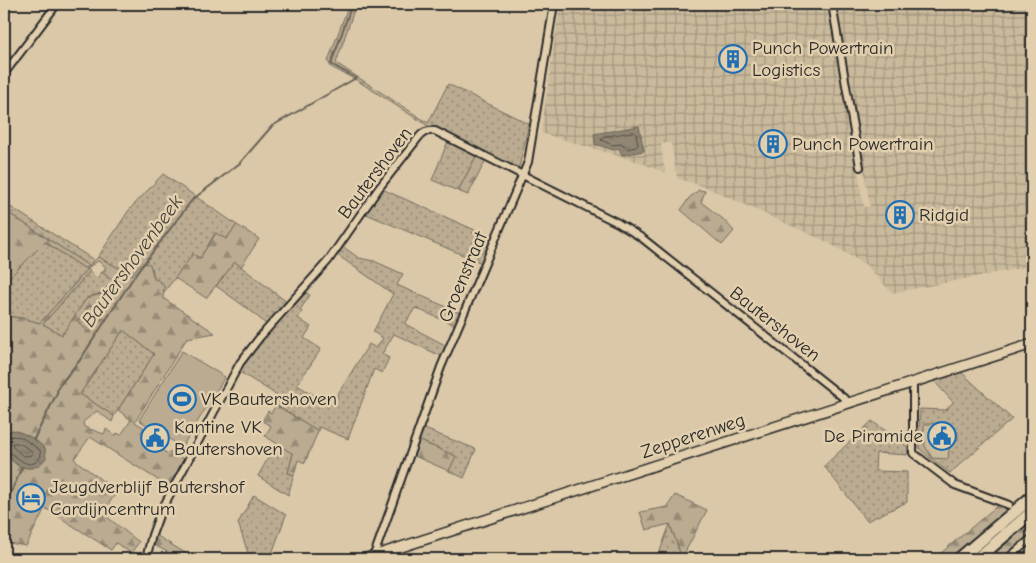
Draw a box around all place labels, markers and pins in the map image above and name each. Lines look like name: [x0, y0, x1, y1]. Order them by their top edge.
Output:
place label: Punch Powertrain Logistics: [752, 37, 894, 81]
building icon: Punch Powertrain Logistics: [718, 44, 748, 74]
building icon: Punch Powertrain: [758, 129, 788, 159]
place label: Punch Powertrain: [792, 133, 934, 155]
building icon: Ridgid: [885, 200, 915, 230]
place label: Ridgid: [919, 204, 969, 226]
sports icon: VK Bautershoven: [167, 384, 197, 414]
place label: VK Bautershoven: [201, 388, 337, 410]
place label: Kantine VK Bautershoven: [174, 416, 283, 460]
public building icon: De Piramide: [927, 421, 957, 451]
public building icon: Kantine VK Bautershoven: [140, 423, 170, 453]
place label: De Piramide: [824, 425, 923, 447]
place label: Jeugdverblijf Bautershof Cardijncentrum: [50, 476, 246, 520]
hotel icon: Jeugdverblijf Bautershof Cardijncentrum: [16, 483, 46, 513]

